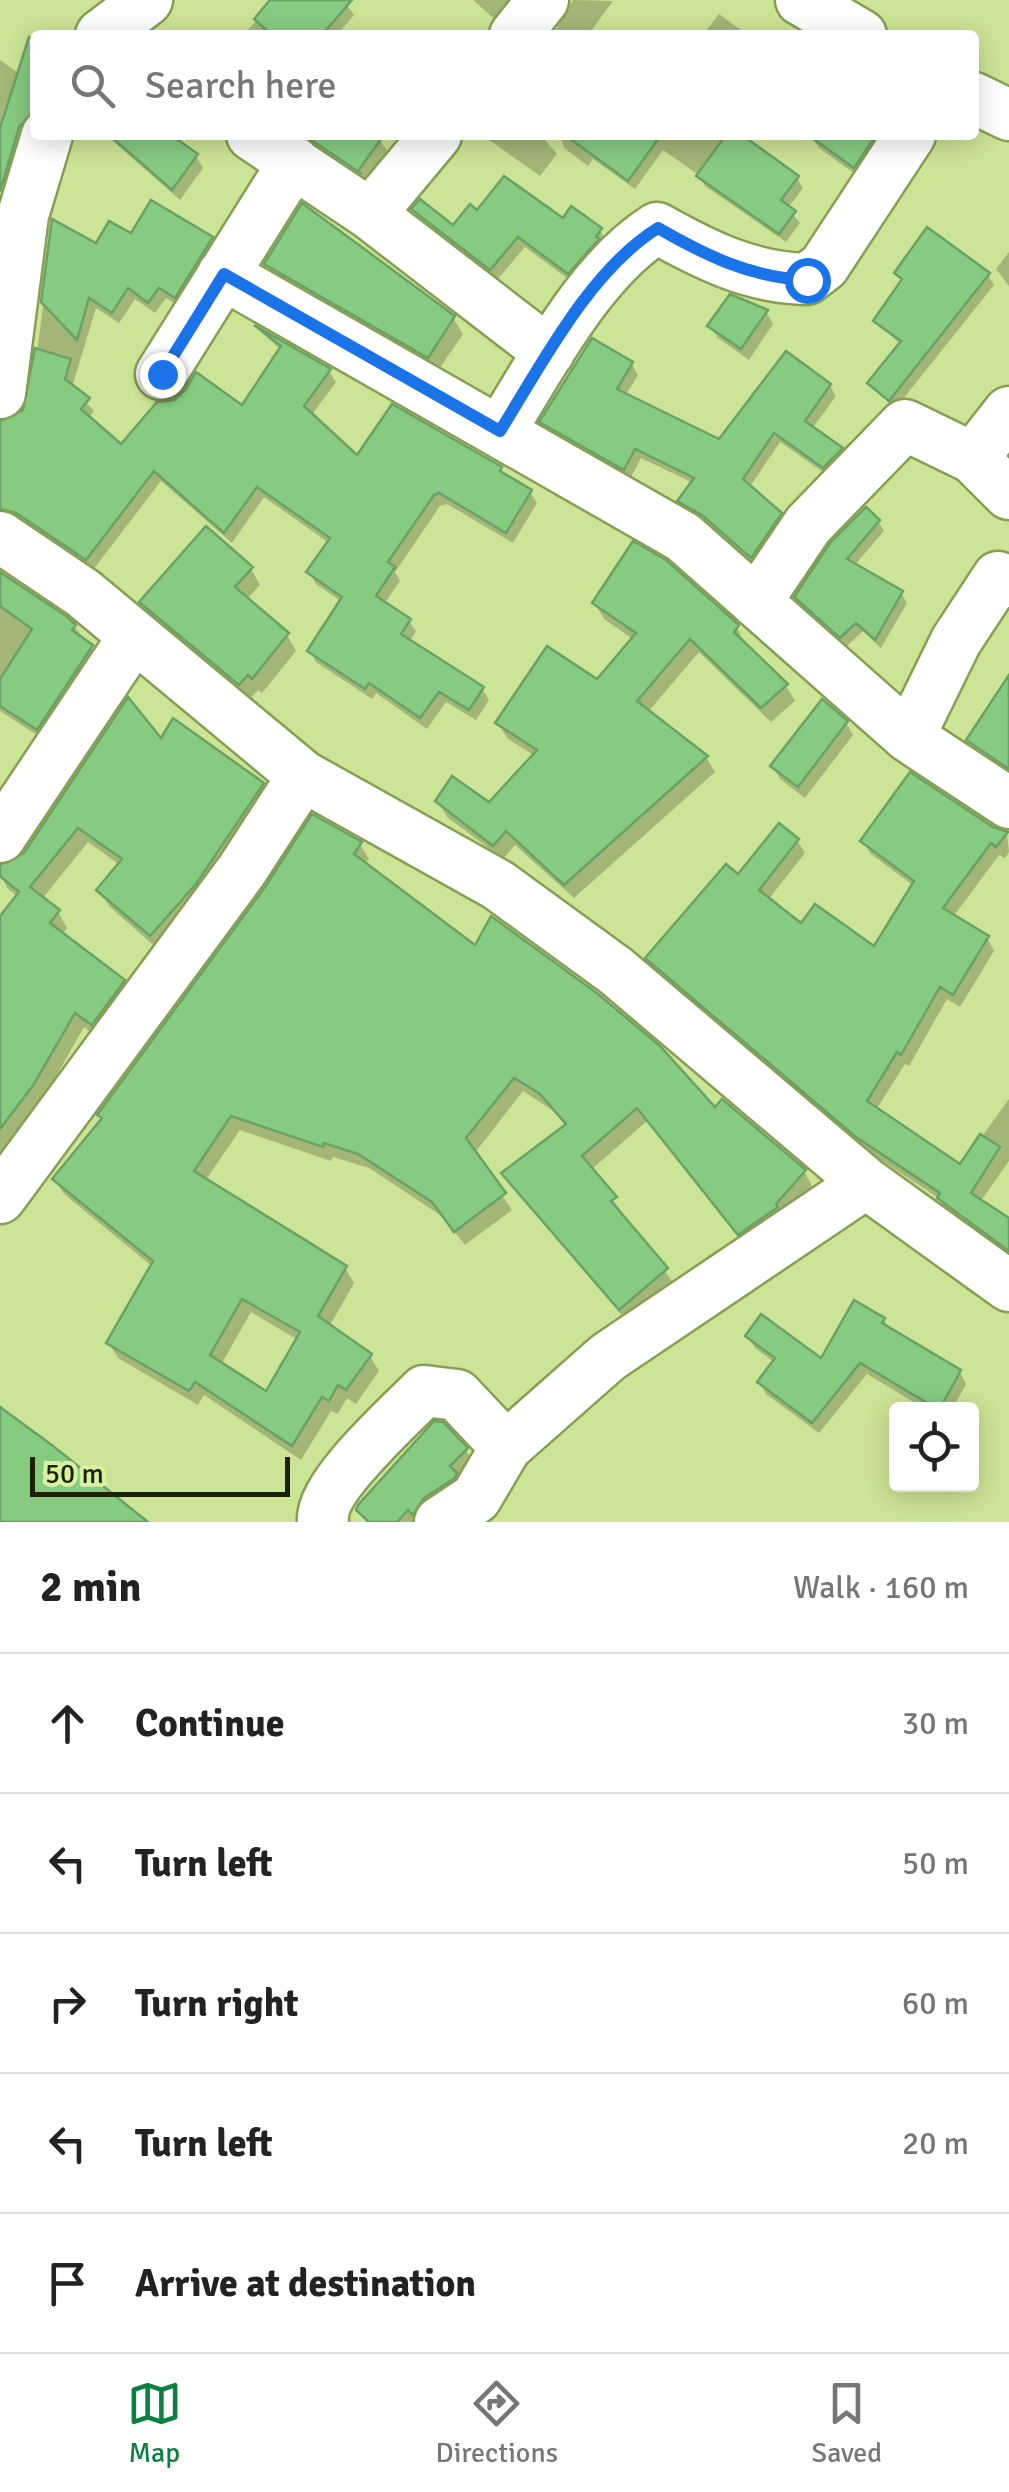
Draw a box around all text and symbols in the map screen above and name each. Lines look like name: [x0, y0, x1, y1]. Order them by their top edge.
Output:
search box: [30, 30, 979, 140]
icon: search: [65, 58, 120, 113]
text: Search here: [145, 62, 337, 109]
route start: [785, 258, 831, 304]
route end: [140, 352, 186, 398]
map controls: [889, 1402, 979, 1492]
button: locate: [889, 1402, 979, 1492]
scale bar: [30, 1452, 290, 1496]
text: 50 m: [45, 1457, 104, 1491]
text: 2 min: [40, 1562, 141, 1613]
text: Walk · 160 m: [793, 1568, 969, 1607]
icon: ahead: [40, 1696, 95, 1751]
text: Continue: [135, 1700, 285, 1747]
text: 30 m: [902, 1704, 969, 1743]
icon: left: [40, 1836, 95, 1891]
text: Turn left: [135, 1840, 273, 1887]
text: 50 m: [902, 1844, 969, 1883]
icon: right: [40, 1976, 95, 2031]
text: Turn right: [135, 1980, 299, 2027]
text: 60 m: [902, 1984, 969, 2023]
icon: left: [40, 2116, 95, 2171]
text: Turn left: [135, 2120, 273, 2167]
text: 20 m: [902, 2124, 969, 2163]
icon: arrive: [40, 2256, 95, 2311]
text: Arrive at destination: [135, 2260, 476, 2307]
tab: Map: [127, 2376, 182, 2470]
tab: Directions: [436, 2376, 558, 2470]
tab: Saved: [812, 2376, 882, 2470]

